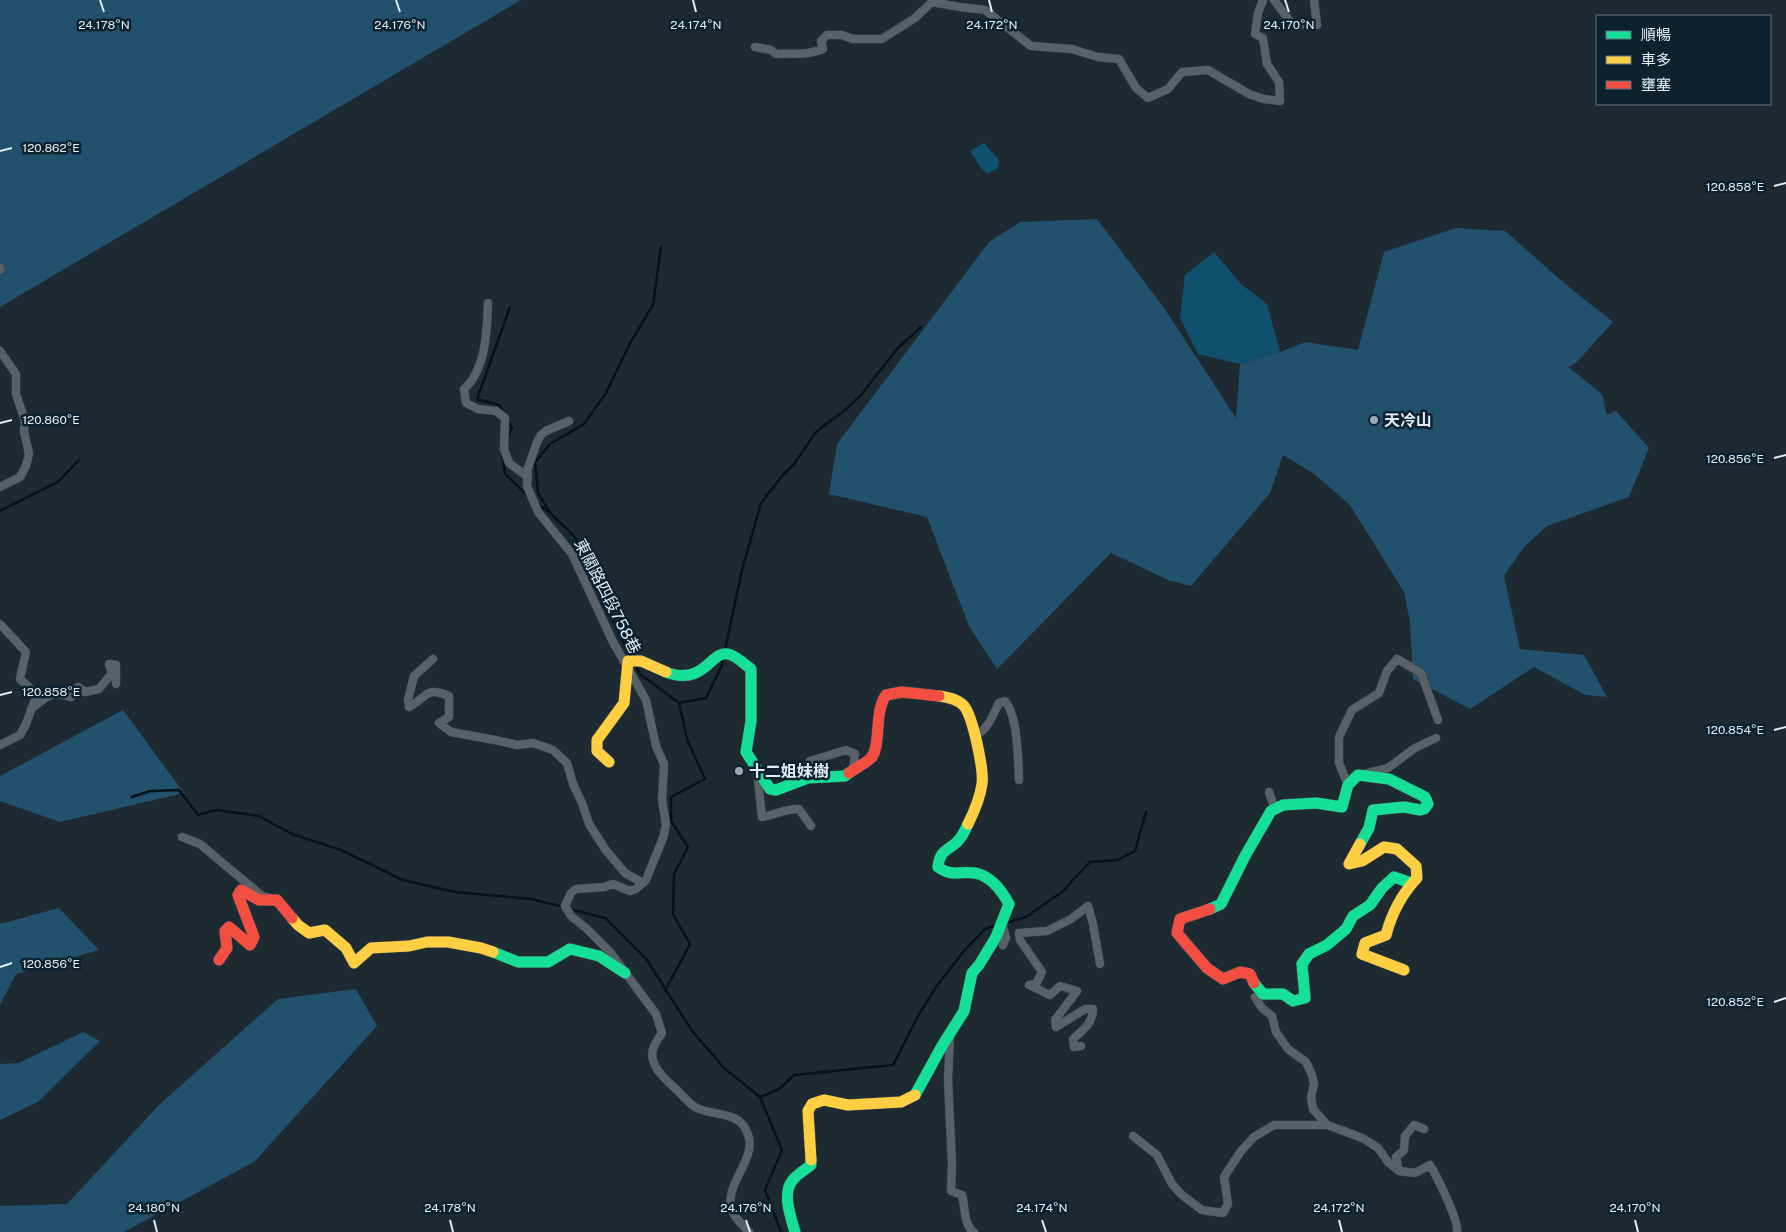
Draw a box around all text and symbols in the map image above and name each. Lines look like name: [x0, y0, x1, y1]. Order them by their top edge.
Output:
legend: [1596, 15, 1771, 105]
text: 24.178°N: [78, 18, 130, 32]
text: 24.176°N: [374, 18, 426, 32]
text: 24.174°N: [670, 18, 722, 32]
text: 24.172°N: [966, 18, 1018, 32]
text: 24.170°N: [1263, 18, 1315, 32]
text: 順暢: [1641, 26, 1671, 43]
text: 車多: [1641, 51, 1671, 68]
text: 壅塞: [1641, 76, 1671, 93]
text: 120.862°E: [22, 141, 80, 155]
text: 120.858°E: [1706, 180, 1764, 194]
place label: 天冷山: [1384, 411, 1432, 430]
text: 120.860°E: [22, 413, 80, 427]
marker: 天冷山: [1368, 414, 1380, 426]
text: 120.856°E: [1706, 452, 1764, 466]
street label: 東關路四段758巷: [570, 536, 645, 657]
text: 120.858°E: [22, 685, 80, 699]
text: 120.854°E: [1706, 723, 1764, 737]
place label: 十二姐妹樹: [749, 762, 829, 781]
marker: 十二姐妹樹: [733, 765, 745, 777]
text: 120.856°E: [22, 957, 80, 971]
text: 120.852°E: [1706, 995, 1764, 1009]
text: 24.180°N: [128, 1201, 180, 1215]
text: 24.178°N: [424, 1201, 476, 1215]
text: 24.176°N: [720, 1201, 772, 1215]
text: 24.174°N: [1016, 1201, 1068, 1215]
text: 24.172°N: [1313, 1201, 1365, 1215]
text: 24.170°N: [1609, 1201, 1661, 1215]

